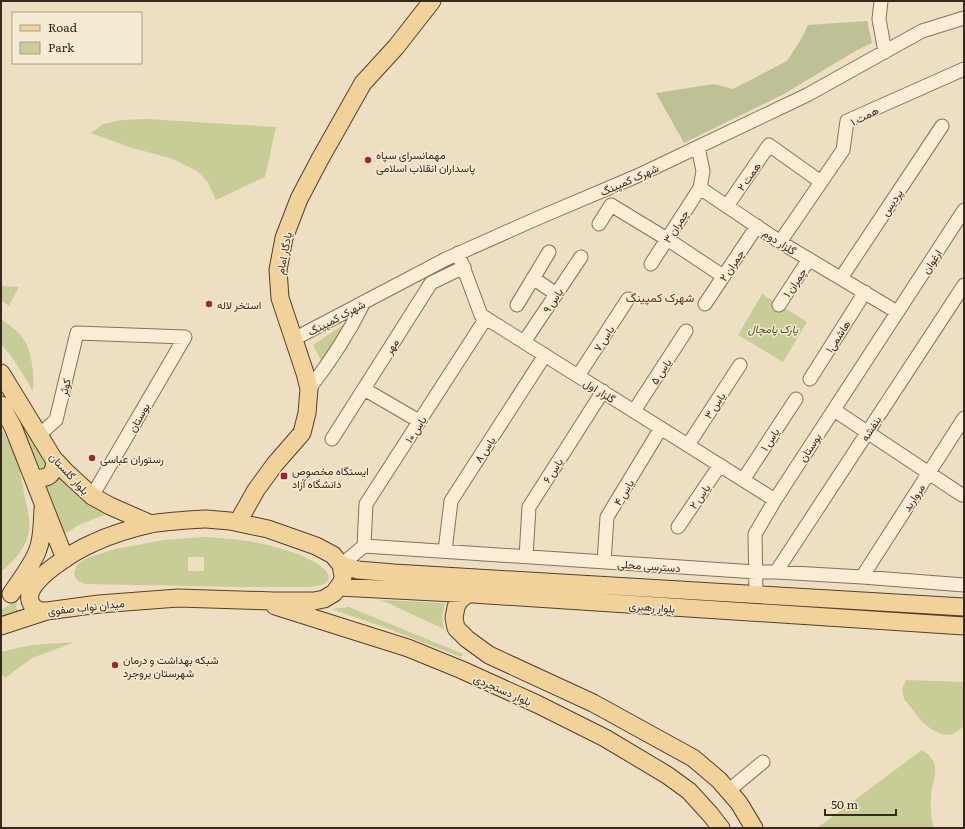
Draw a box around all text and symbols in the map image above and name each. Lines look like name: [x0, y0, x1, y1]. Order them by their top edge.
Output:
legend: [12, 12, 142, 64]
text: Road: [48, 18, 78, 36]
text: Park: [48, 38, 75, 56]
street label: همت ۱: [847, 101, 881, 129]
place label: مهمانسرای سپاه پاسداران انقلاب اسلامی: [376, 146, 475, 176]
marker: مهمانسرای سپاه پاسداران انقلاب اسلامی: [363, 155, 373, 165]
street label: همت ۲: [732, 158, 764, 194]
street label: شهرک کمپینگ: [597, 159, 662, 200]
street label: پردیس: [876, 185, 907, 219]
street label: چمران ۳: [658, 206, 693, 246]
street label: گلزار دوم: [760, 224, 800, 259]
street label: یادگار امام: [271, 230, 296, 276]
street label: چمران ۲: [715, 246, 748, 285]
street label: ارغوان: [917, 246, 945, 276]
street label: چمران ۱: [778, 264, 811, 301]
street label: یاس ۹: [538, 284, 566, 316]
district label: شهرک کمپینگ: [626, 288, 694, 306]
street label: شهرک کمپینگ: [305, 295, 368, 340]
place label: استخر لاله: [217, 296, 261, 312]
marker: استخر لاله: [204, 299, 214, 309]
street label: هاشمی۱: [820, 316, 854, 355]
park label: پارک پامچال: [748, 320, 799, 337]
street label: یاس ۷: [589, 322, 617, 354]
street label: مهر: [379, 335, 402, 358]
street label: یاس ۵: [646, 355, 674, 387]
street label: گلزار اول: [581, 374, 619, 406]
street label: کوثر: [54, 377, 74, 398]
street label: یاس ۳: [699, 389, 729, 421]
street label: بوستان: [123, 399, 153, 435]
street label: یاس ۱۰: [400, 412, 430, 446]
street label: بنفشه: [856, 412, 884, 444]
street label: یاس ۱: [756, 424, 782, 454]
street label: بوستان: [794, 429, 824, 465]
street label: یاس ۸: [470, 433, 498, 465]
street label: بلوار گلستان: [46, 448, 94, 498]
place label: رستوران عباسی: [100, 450, 164, 466]
marker: رستوران عباسی: [87, 453, 97, 463]
street label: یاس ۶: [538, 454, 566, 486]
place label: ایستگاه مخصوص دانشگاه آزاد: [292, 462, 369, 491]
marker: ایستگاه مخصوص دانشگاه آزاد: [279, 471, 289, 481]
street label: یاس ۴: [609, 476, 637, 508]
street label: یاس ۲: [685, 480, 713, 512]
street label: مروارید: [898, 480, 928, 514]
street label: دسترسی محلی: [617, 555, 681, 575]
street label: میدان نواب صفوی: [47, 594, 126, 618]
street label: بلوار رهبری: [628, 596, 676, 616]
place label: شبکه بهداشت و درمان شهرستان بروجرد: [123, 651, 219, 680]
marker: شبکه بهداشت و درمان شهرستان بروجرد: [110, 660, 120, 670]
street label: بلوار دستجردی: [471, 669, 535, 709]
scale bar: [825, 791, 896, 817]
text: 50 m: [831, 795, 858, 813]

